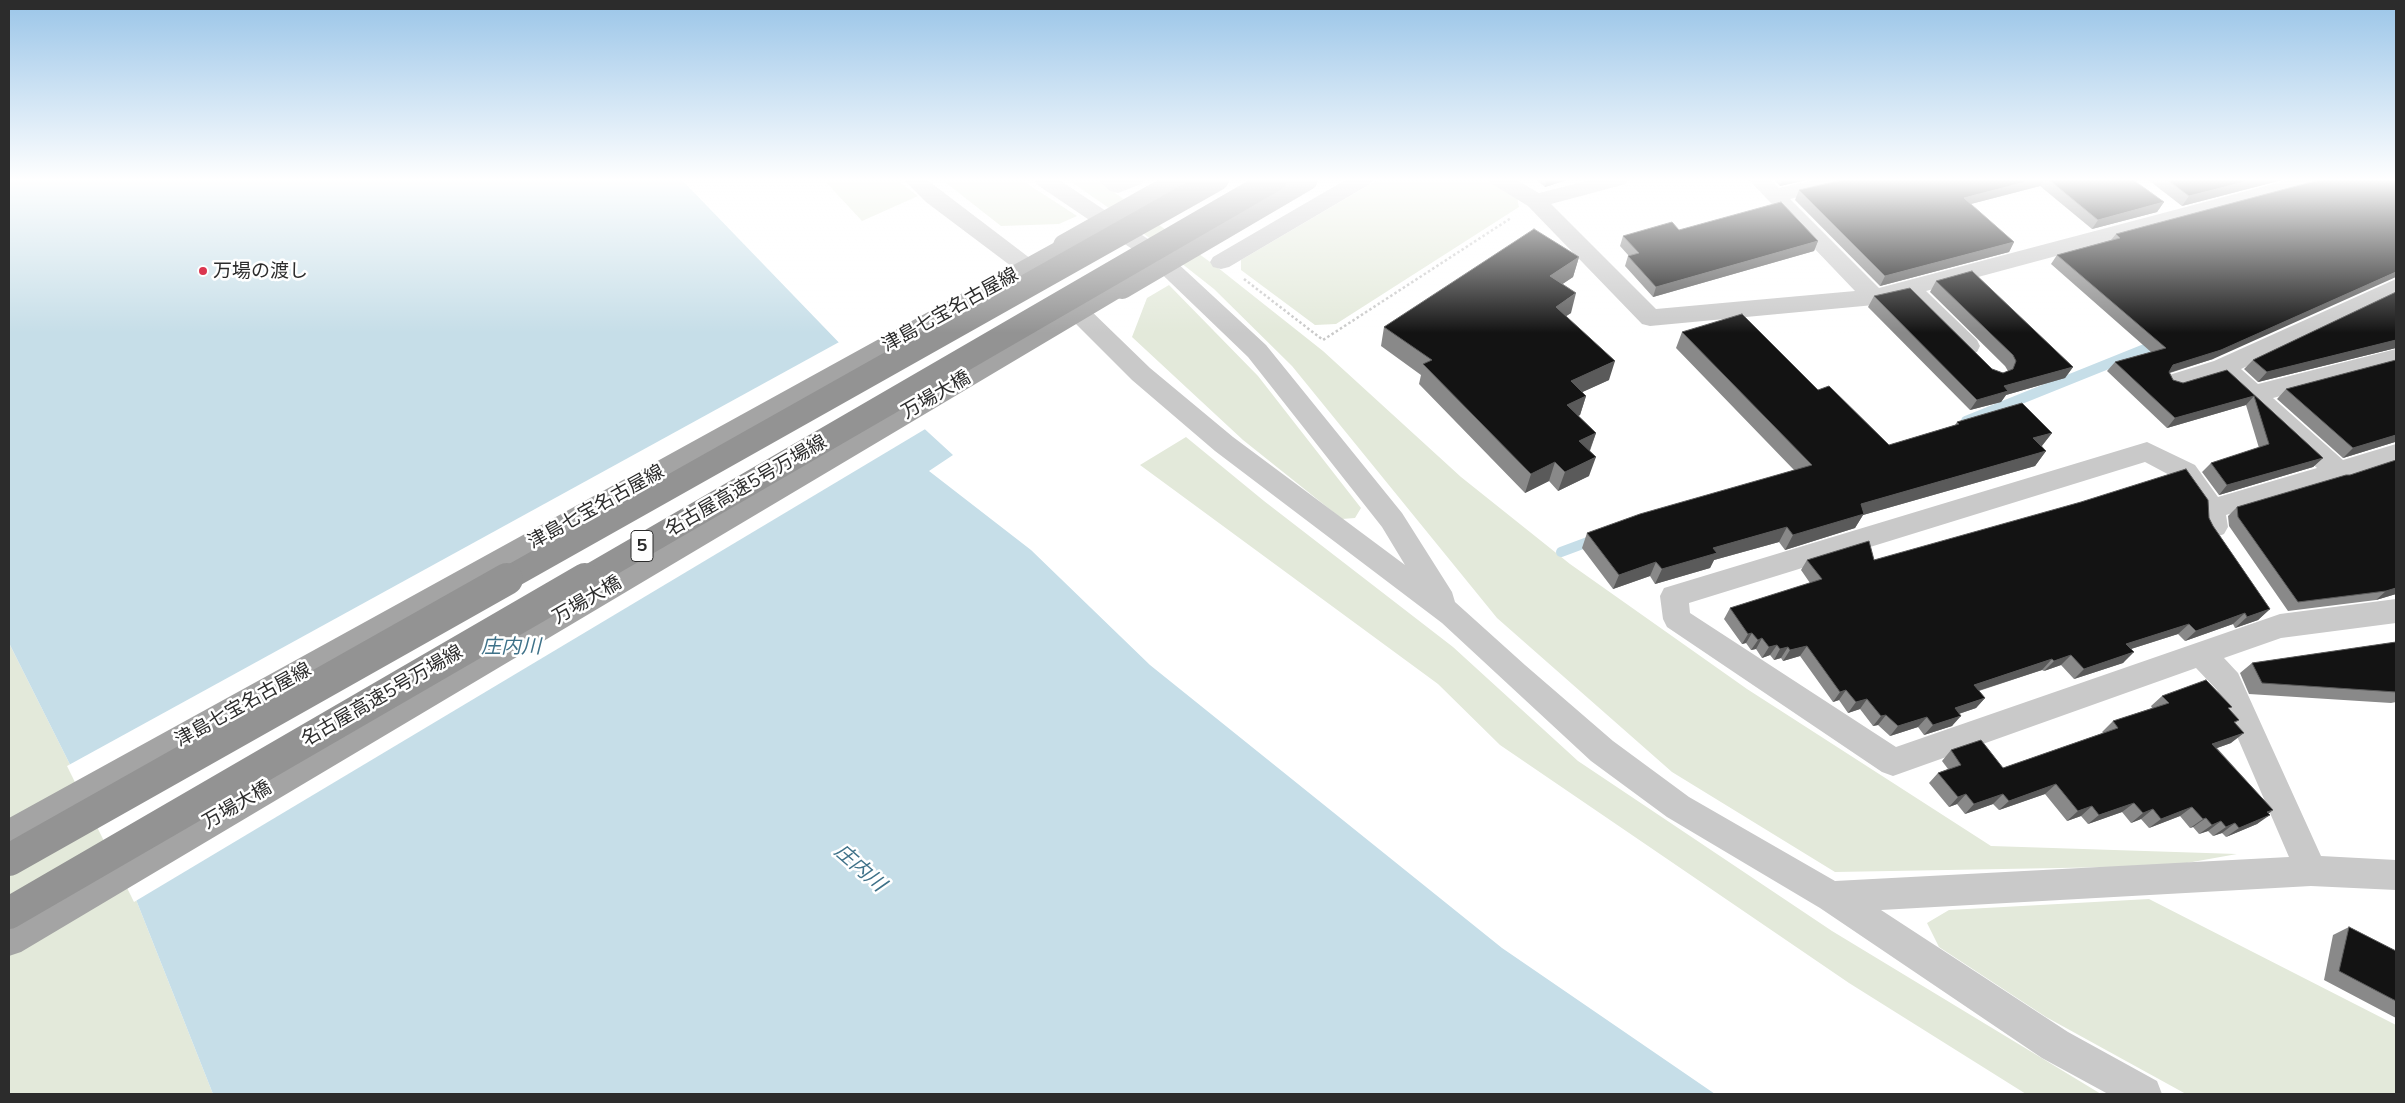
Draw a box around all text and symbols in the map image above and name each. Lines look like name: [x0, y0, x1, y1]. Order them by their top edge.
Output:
place label: 万場の渡し: [213, 260, 308, 282]
street label: 津島七宝名古屋線: [878, 263, 1022, 357]
marker: 万場の渡し: [197, 265, 209, 277]
street label: 万場大橋: [897, 366, 975, 424]
street label: 名古屋高速5号万場線: [661, 431, 831, 541]
street label: 津島七宝名古屋線: [524, 460, 668, 554]
road number: 5: [631, 530, 653, 562]
street label: 万場大橋: [548, 571, 626, 629]
water label: 庄内川: [481, 635, 541, 659]
street label: 名古屋高速5号万場線: [297, 641, 467, 751]
street label: 津島七宝名古屋線: [171, 658, 315, 752]
street label: 万場大橋: [198, 776, 276, 834]
water label: 庄内川: [829, 839, 891, 897]

